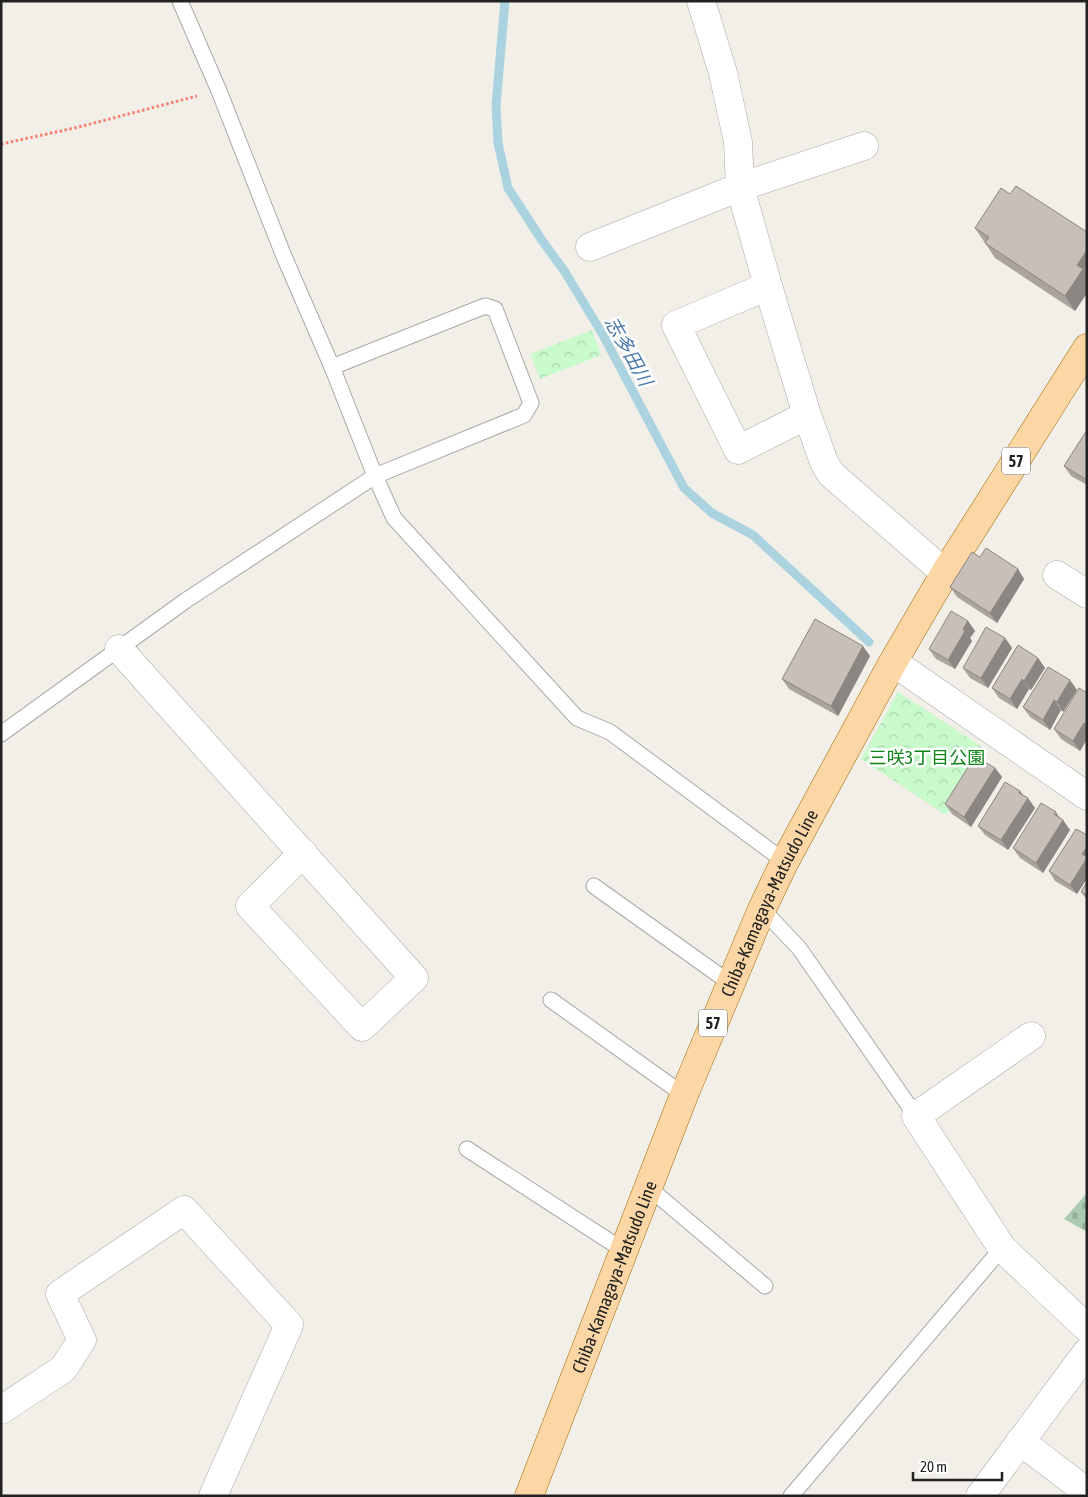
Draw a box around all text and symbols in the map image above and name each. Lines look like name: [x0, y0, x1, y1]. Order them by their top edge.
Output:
water label: 志多田川: [601, 312, 658, 391]
road number: 57: [1002, 448, 1030, 474]
park label: 三咲3丁目公園: [869, 747, 985, 768]
street label: Chiba-Kamagaya-Matsudo Line: [716, 805, 822, 1000]
road number: 57: [699, 1010, 727, 1036]
street label: Chiba-Kamagaya-Matsudo Line: [567, 1178, 660, 1376]
scale bar: [913, 1450, 1002, 1482]
text: 20 m: [920, 1458, 947, 1475]

